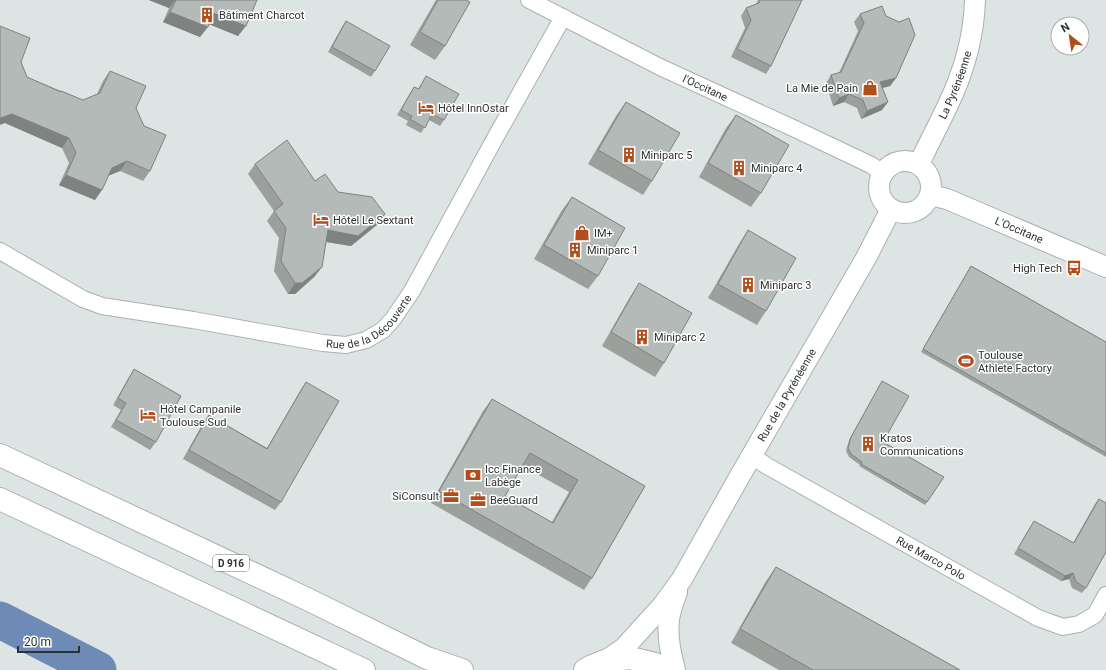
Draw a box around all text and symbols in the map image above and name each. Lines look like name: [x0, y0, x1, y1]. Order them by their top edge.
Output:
building icon: Bâtiment Charcot: [198, 6, 216, 24]
place label: Bâtiment Charcot: [219, 9, 305, 22]
north arrow: [1050, 16, 1090, 56]
text: N: [1059, 20, 1072, 35]
street label: La Pyrénéenne: [936, 49, 974, 121]
street label: l'Occitane: [681, 72, 730, 104]
shop icon: La Mie de Pain: [861, 79, 879, 97]
place label: La Mie de Pain: [786, 82, 858, 95]
hotel icon: Hôtel InnOstar: [417, 99, 435, 117]
place label: Hôtel InnOstar: [438, 102, 509, 115]
building icon: Miniparc 5: [620, 146, 638, 164]
place label: Miniparc 5: [641, 149, 692, 162]
building icon: Miniparc 4: [730, 159, 748, 177]
place label: Miniparc 4: [751, 162, 802, 175]
hotel icon: Hôtel Le Sextant: [312, 211, 330, 229]
place label: Hôtel Le Sextant: [333, 214, 414, 227]
street label: L'Occitane: [993, 214, 1045, 246]
shop icon: IM+: [573, 224, 591, 242]
place label: IM+: [594, 227, 613, 240]
building icon: Miniparc 1: [566, 241, 584, 259]
place label: Miniparc 1: [587, 244, 638, 257]
bus stop icon: High Tech: [1065, 259, 1083, 277]
place label: High Tech: [1013, 262, 1062, 275]
building icon: Miniparc 3: [739, 276, 757, 294]
place label: Miniparc 3: [760, 279, 811, 292]
street label: Rue de la Découverte: [325, 292, 415, 352]
building icon: Miniparc 2: [633, 328, 651, 346]
place label: Miniparc 2: [654, 331, 705, 344]
street label: Rue de la Pyrénéenne: [755, 346, 819, 444]
place label: Toulouse Athlete Factory: [978, 349, 1053, 375]
sports icon: Toulouse Athlete Factory: [957, 352, 975, 370]
place label: Hôtel Campanile Toulouse Sud: [160, 403, 241, 429]
hotel icon: Hôtel Campanile Toulouse Sud: [139, 406, 157, 424]
place label: Kratos Communications: [880, 432, 964, 458]
building icon: Kratos Communications: [859, 435, 877, 453]
place label: Icc Finance Labège: [485, 463, 541, 489]
bank icon: Icc Finance Labège: [464, 466, 482, 484]
office icon: SiConsult: [442, 487, 460, 505]
place label: SiConsult: [392, 490, 439, 503]
office icon: BeeGuard: [469, 491, 487, 509]
place label: BeeGuard: [490, 494, 538, 507]
street label: Rue Marco Polo: [894, 534, 968, 583]
road number: D 916: [213, 555, 249, 571]
scale bar: [18, 628, 79, 654]
text: 20 m: [24, 635, 51, 649]

